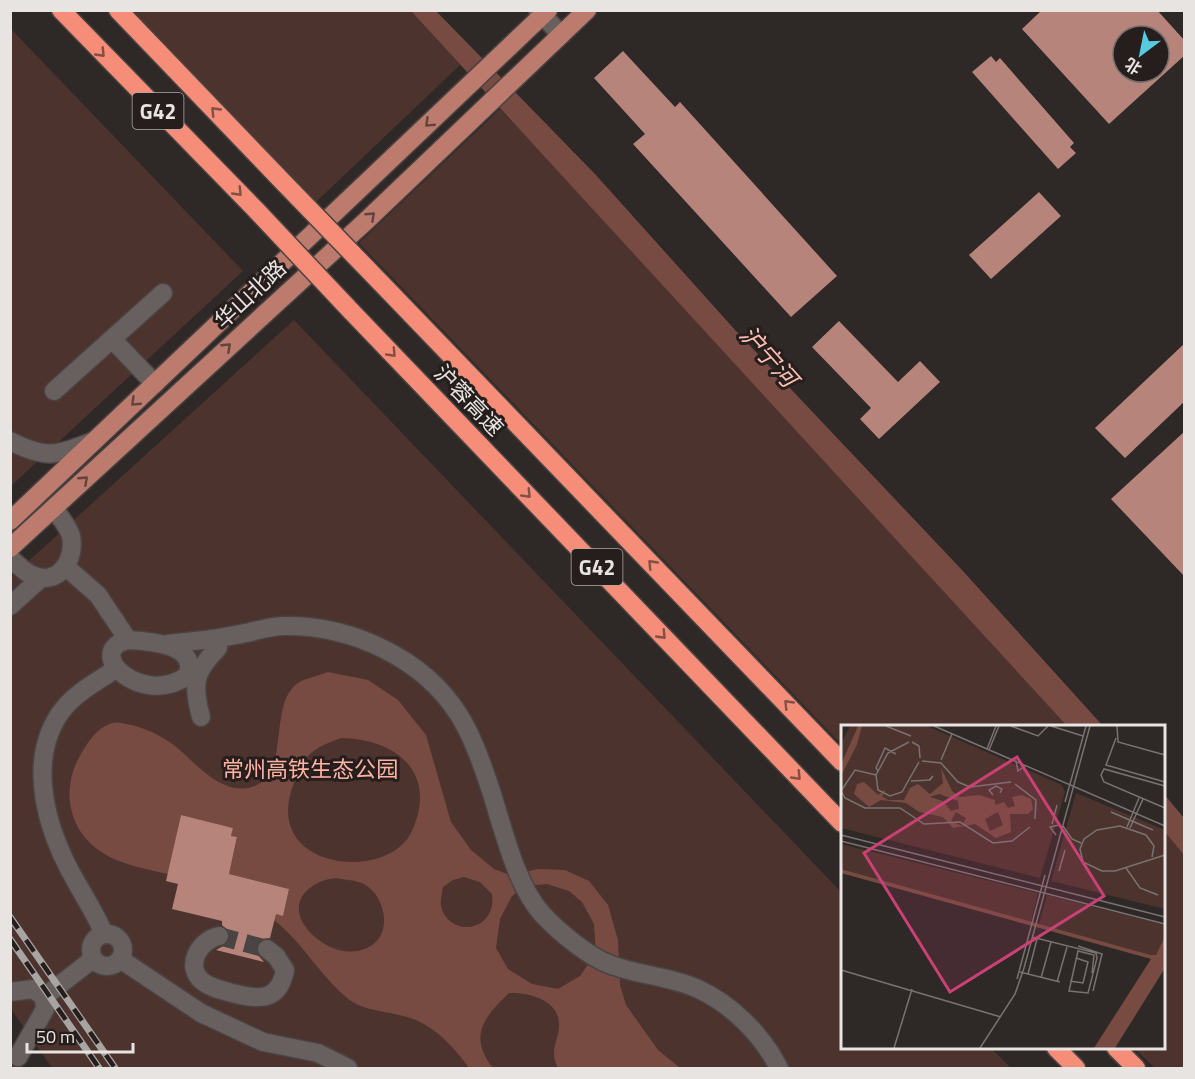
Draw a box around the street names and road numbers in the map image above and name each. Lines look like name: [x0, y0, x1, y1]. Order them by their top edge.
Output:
road number: G42: [132, 93, 184, 129]
street label: 华山北路: [206, 252, 294, 336]
street label: 沪蓉高速: [426, 357, 512, 443]
road number: G42: [572, 549, 622, 585]

